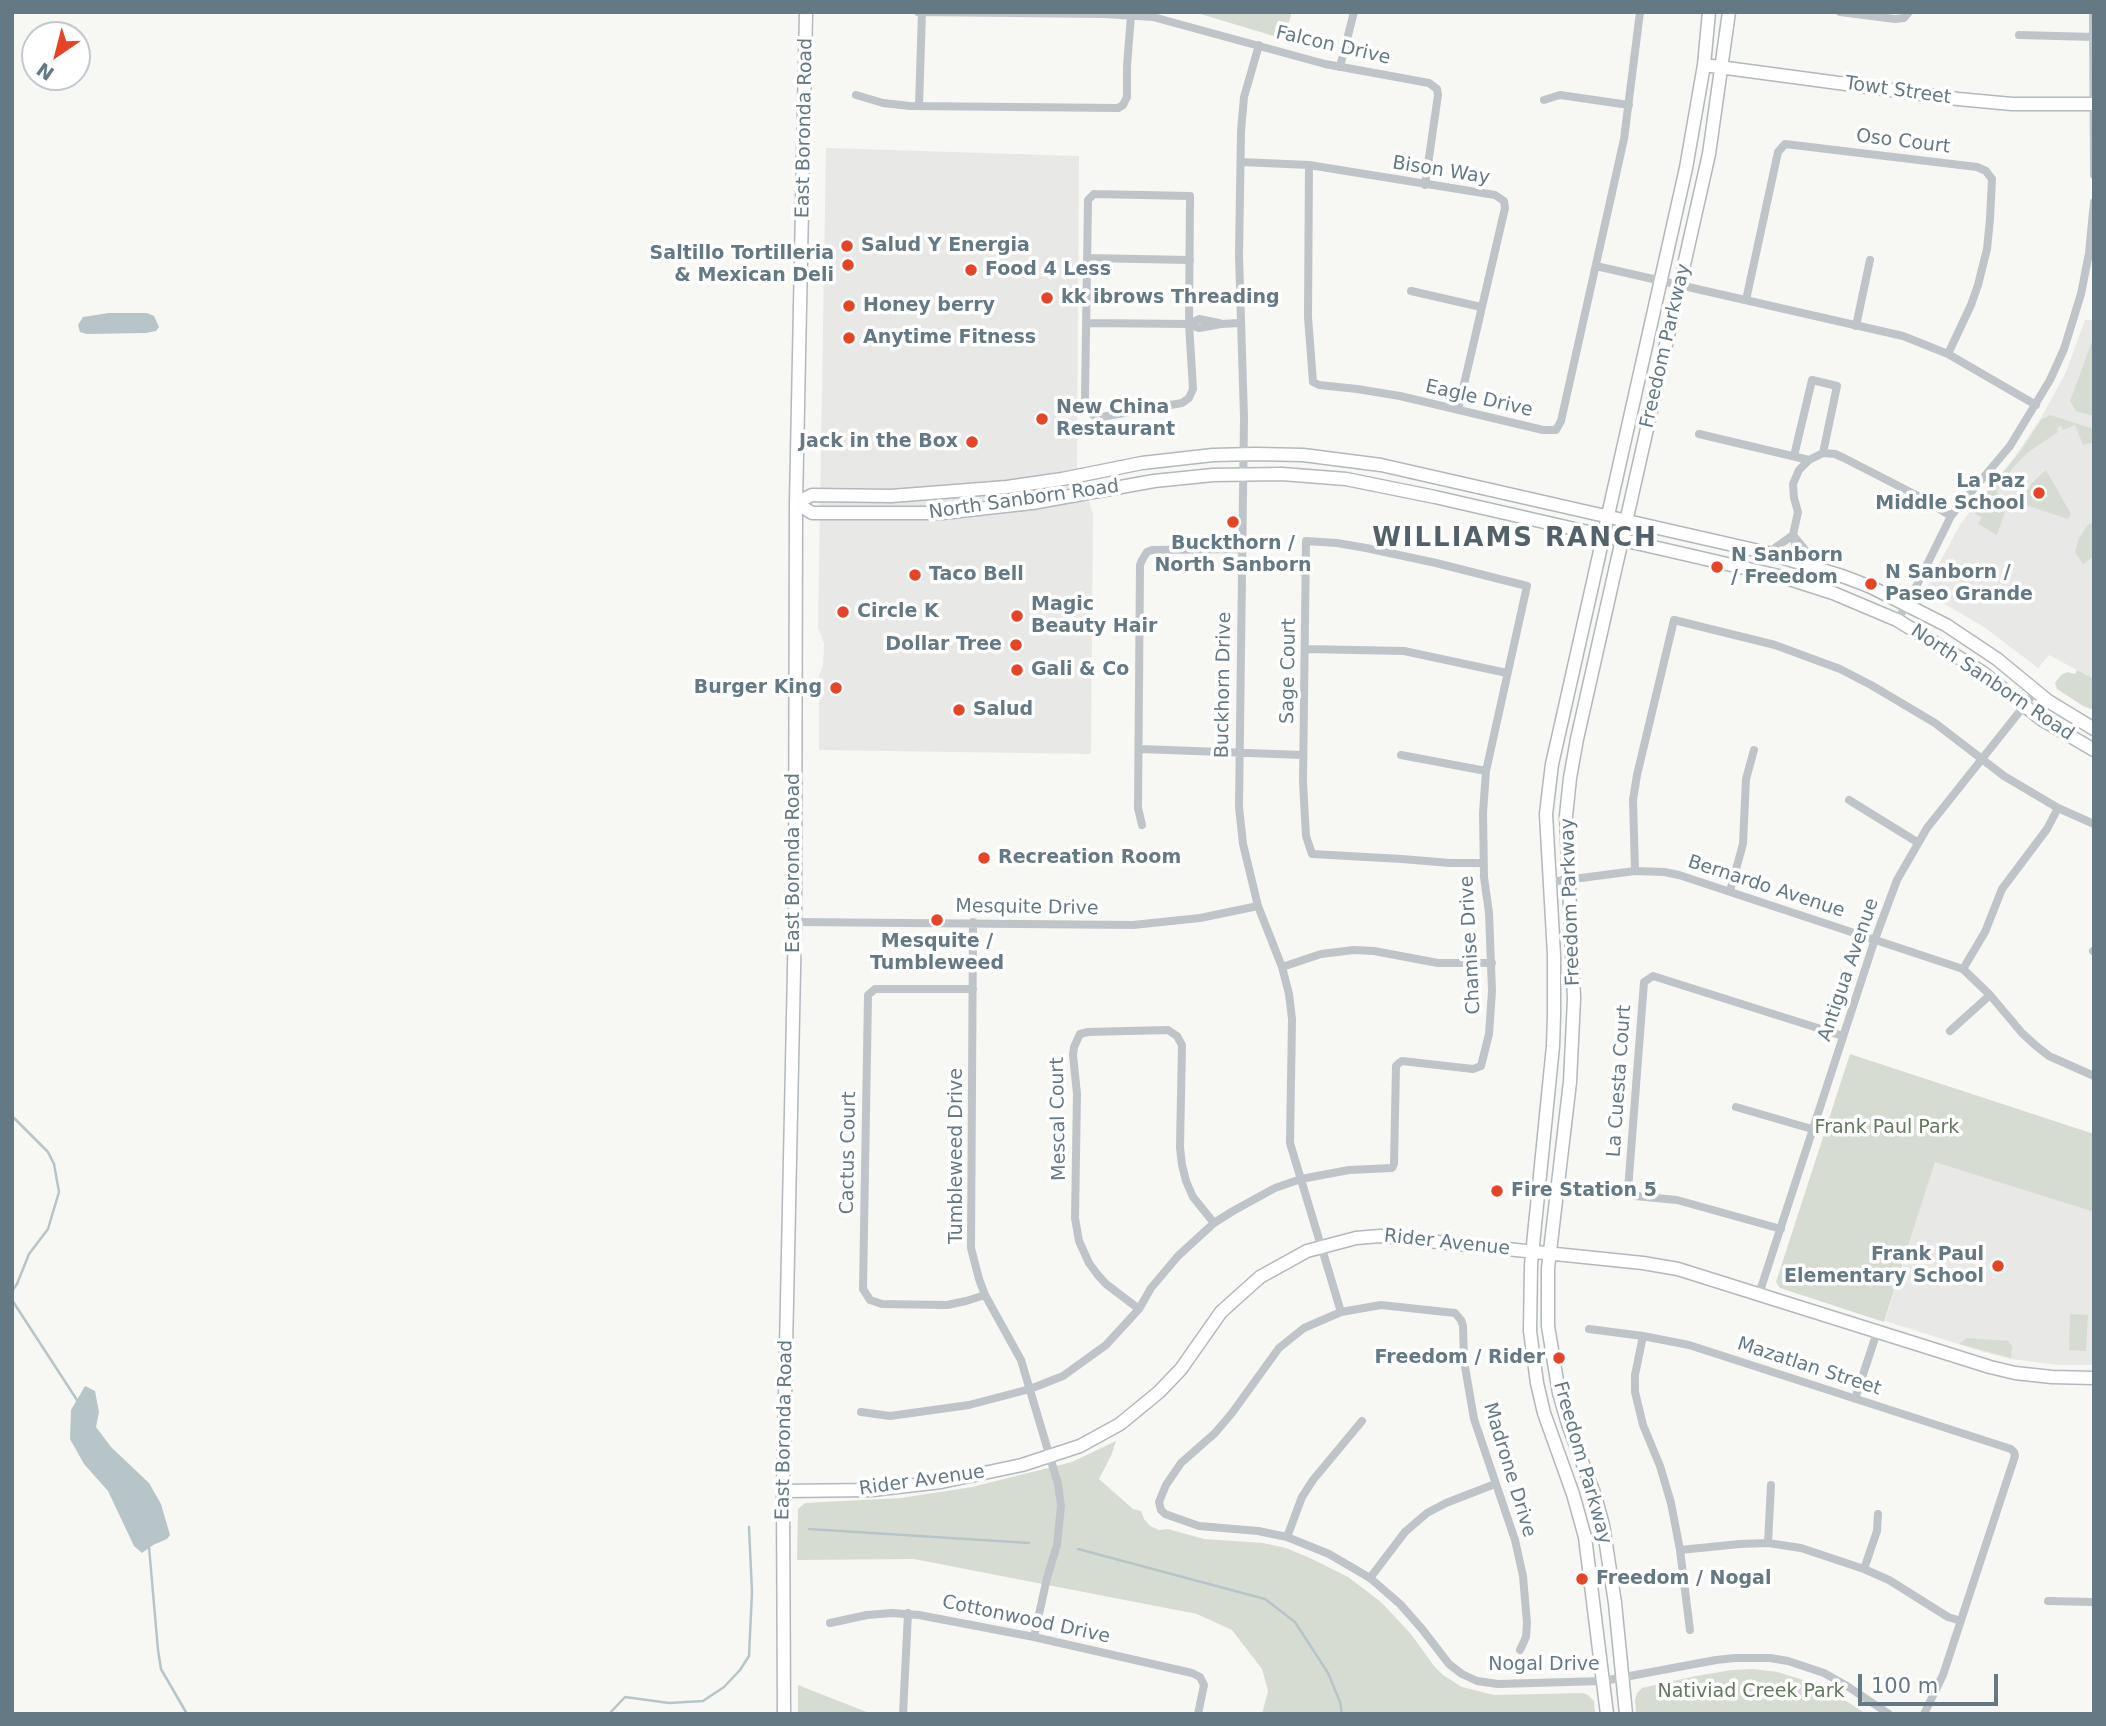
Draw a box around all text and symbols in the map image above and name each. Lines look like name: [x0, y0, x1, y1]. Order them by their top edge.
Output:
north arrow: [21, 21, 91, 91]
street label: Falcon Drive: [1273, 22, 1393, 70]
street label: East Boronda Road: [792, 38, 818, 218]
text: N: [32, 58, 58, 85]
street label: Towt Street: [1844, 72, 1952, 110]
street label: Oso Court: [1855, 125, 1951, 159]
street label: Bison Way: [1391, 152, 1491, 190]
place label: Salud Y Energia: [861, 235, 1030, 257]
marker: Salud Y Energia: [839, 238, 855, 254]
place label: Saltillo Tortilleria & Mexican Deli: [650, 243, 834, 287]
marker: Saltillo Tortilleria & Mexican Deli: [840, 257, 856, 273]
place label: Food 4 Less: [985, 259, 1111, 281]
marker: Food 4 Less: [963, 262, 979, 278]
street label: Freedom Parkway: [1636, 262, 1696, 430]
place label: kk ibrows Threading: [1061, 287, 1280, 309]
marker: kk ibrows Threading: [1039, 290, 1055, 306]
place label: Honey berry: [863, 295, 995, 317]
marker: Honey berry: [841, 298, 857, 314]
place label: Anytime Fitness: [863, 327, 1036, 349]
marker: Anytime Fitness: [841, 330, 857, 346]
street label: Eagle Drive: [1423, 376, 1535, 422]
place label: New China Restaurant: [1056, 397, 1175, 441]
marker: New China Restaurant: [1034, 411, 1050, 427]
place label: Jack in the Box: [799, 431, 958, 453]
marker: Jack in the Box: [964, 434, 980, 450]
place label: La Paz Middle School: [1875, 471, 2025, 515]
street label: North Sanborn Road: [927, 475, 1121, 525]
marker: La Paz Middle School: [2031, 485, 2047, 501]
marker: Buckthorn / North Sanborn: [1225, 514, 1241, 530]
district label: WILLIAMS RANCH: [1374, 523, 1656, 555]
place label: Buckthorn / North Sanborn: [1154, 533, 1312, 577]
place label: N Sanborn / Freedom: [1731, 545, 1843, 589]
marker: N Sanborn / Freedom: [1709, 559, 1725, 575]
place label: N Sanborn / Paseo Grande: [1885, 562, 2033, 606]
place label: Taco Bell: [929, 564, 1024, 586]
marker: Taco Bell: [907, 567, 923, 583]
marker: N Sanborn / Paseo Grande: [1863, 576, 1879, 592]
place label: Magic Beauty Hair: [1031, 594, 1157, 638]
place label: Circle K: [857, 601, 939, 623]
marker: Circle K: [835, 604, 851, 620]
marker: Magic Beauty Hair: [1009, 608, 1025, 624]
street label: Buckhorn Drive: [1211, 612, 1237, 758]
street label: Sage Court: [1277, 618, 1301, 724]
street label: North Sanborn Road: [1906, 620, 2078, 746]
place label: Dollar Tree: [885, 634, 1002, 656]
marker: Dollar Tree: [1008, 637, 1024, 653]
place label: Gali & Co: [1031, 659, 1129, 681]
marker: Gali & Co: [1009, 662, 1025, 678]
place label: Burger King: [694, 677, 822, 699]
marker: Burger King: [828, 680, 844, 696]
place label: Salud: [973, 699, 1033, 721]
marker: Salud: [951, 702, 967, 718]
street label: East Boronda Road: [783, 773, 805, 953]
street label: Freedom Parkway: [1557, 818, 1585, 986]
place label: Recreation Room: [998, 847, 1181, 869]
marker: Recreation Room: [976, 850, 992, 866]
street label: Bernardo Avenue: [1685, 851, 1847, 923]
street label: Chamise Drive: [1456, 875, 1486, 1015]
street label: Mesquite Drive: [955, 895, 1099, 921]
street label: Antigua Avenue: [1814, 895, 1884, 1045]
marker: Mesquite / Tumbleweed: [929, 912, 945, 928]
place label: Mesquite / Tumbleweed: [870, 931, 1004, 975]
street label: La Cuesta Court: [1603, 1004, 1637, 1158]
street label: Mescal Court: [1047, 1057, 1071, 1181]
street label: Tumbleweed Drive: [946, 1068, 968, 1244]
street label: Cactus Court: [837, 1091, 861, 1215]
park label: Frank Paul Park: [1815, 1117, 1959, 1139]
place label: Fire Station 5: [1511, 1180, 1657, 1202]
marker: Fire Station 5: [1489, 1183, 1505, 1199]
street label: Rider Avenue: [1383, 1225, 1511, 1261]
place label: Frank Paul Elementary School: [1784, 1244, 1984, 1288]
marker: Frank Paul Elementary School: [1990, 1258, 2006, 1274]
street label: Mazatlan Street: [1734, 1333, 1884, 1401]
street label: East Boronda Road: [772, 1340, 798, 1520]
place label: Freedom / Rider: [1374, 1347, 1545, 1369]
marker: Freedom / Rider: [1551, 1350, 1567, 1366]
street label: Freedom Parkway: [1548, 1379, 1616, 1547]
street label: Madrone Drive: [1478, 1400, 1540, 1540]
street label: Rider Avenue: [858, 1461, 986, 1501]
place label: Freedom / Nogal: [1596, 1568, 1771, 1590]
marker: Freedom / Nogal: [1574, 1571, 1590, 1587]
street label: Cottonwood Drive: [940, 1591, 1112, 1649]
street label: Nogal Drive: [1488, 1654, 1600, 1676]
scale bar: [1861, 1660, 2001, 1704]
text: 100 m: [1871, 1674, 1938, 1698]
park label: Nativiad Creek Park: [1658, 1681, 1844, 1703]

